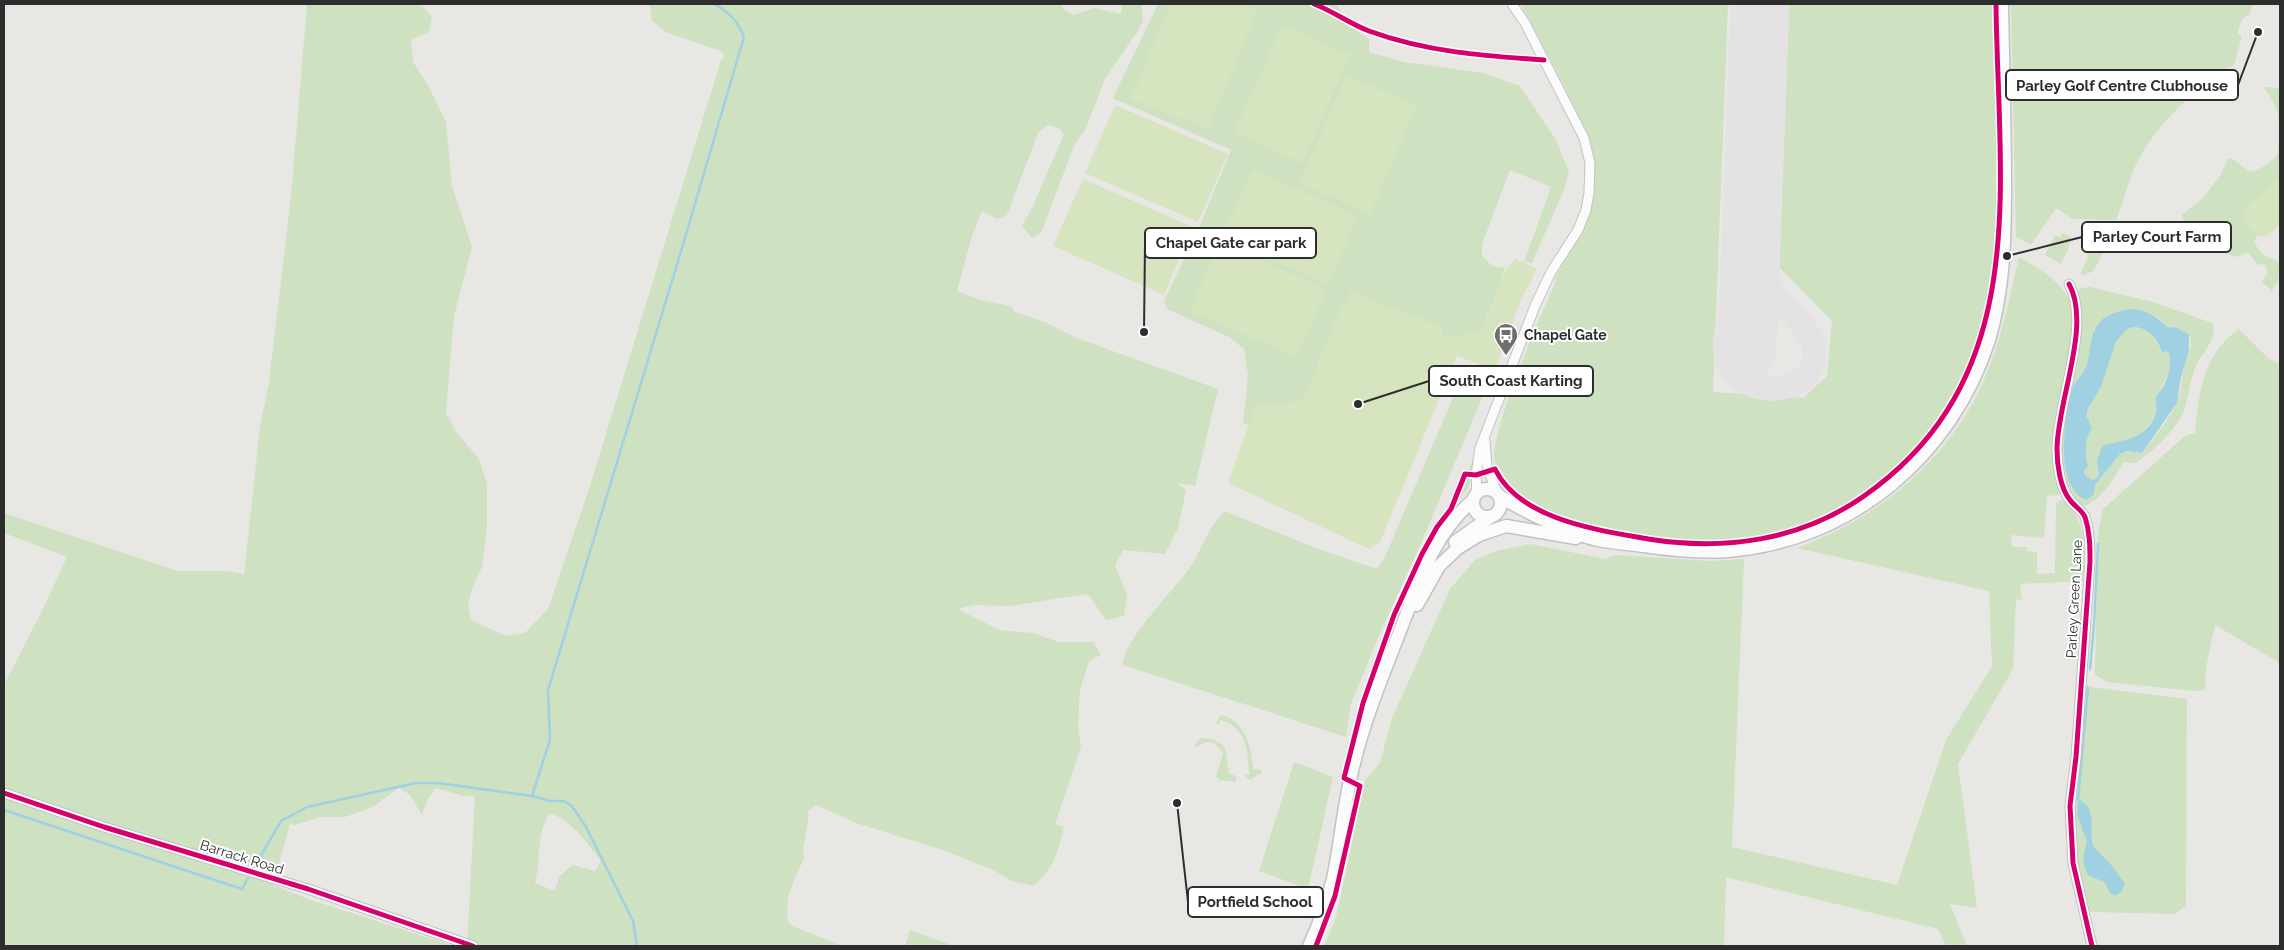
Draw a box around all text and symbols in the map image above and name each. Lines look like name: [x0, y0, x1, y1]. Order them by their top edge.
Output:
callout: Parley Golf Centre Clubhouse: [2006, 70, 2238, 100]
text: Parley Golf Centre Clubhouse: [2016, 77, 2228, 95]
callout: Parley Court Farm: [2082, 222, 2231, 252]
callout: Chapel Gate car park: [1145, 228, 1316, 258]
text: Parley Court Farm: [2093, 228, 2221, 246]
text: Chapel Gate car park: [1156, 234, 1307, 252]
bus stop icon: Chapel Gate: [1493, 322, 1519, 356]
place label: Chapel Gate: [1524, 327, 1607, 343]
callout: South Coast Karting: [1429, 366, 1593, 396]
text: South Coast Karting: [1439, 372, 1583, 390]
street label: Parley Green Lane: [2063, 539, 2085, 659]
street label: Barrack Road: [198, 837, 286, 877]
callout: Portfield School: [1188, 887, 1323, 917]
text: Portfield School: [1198, 893, 1313, 911]

